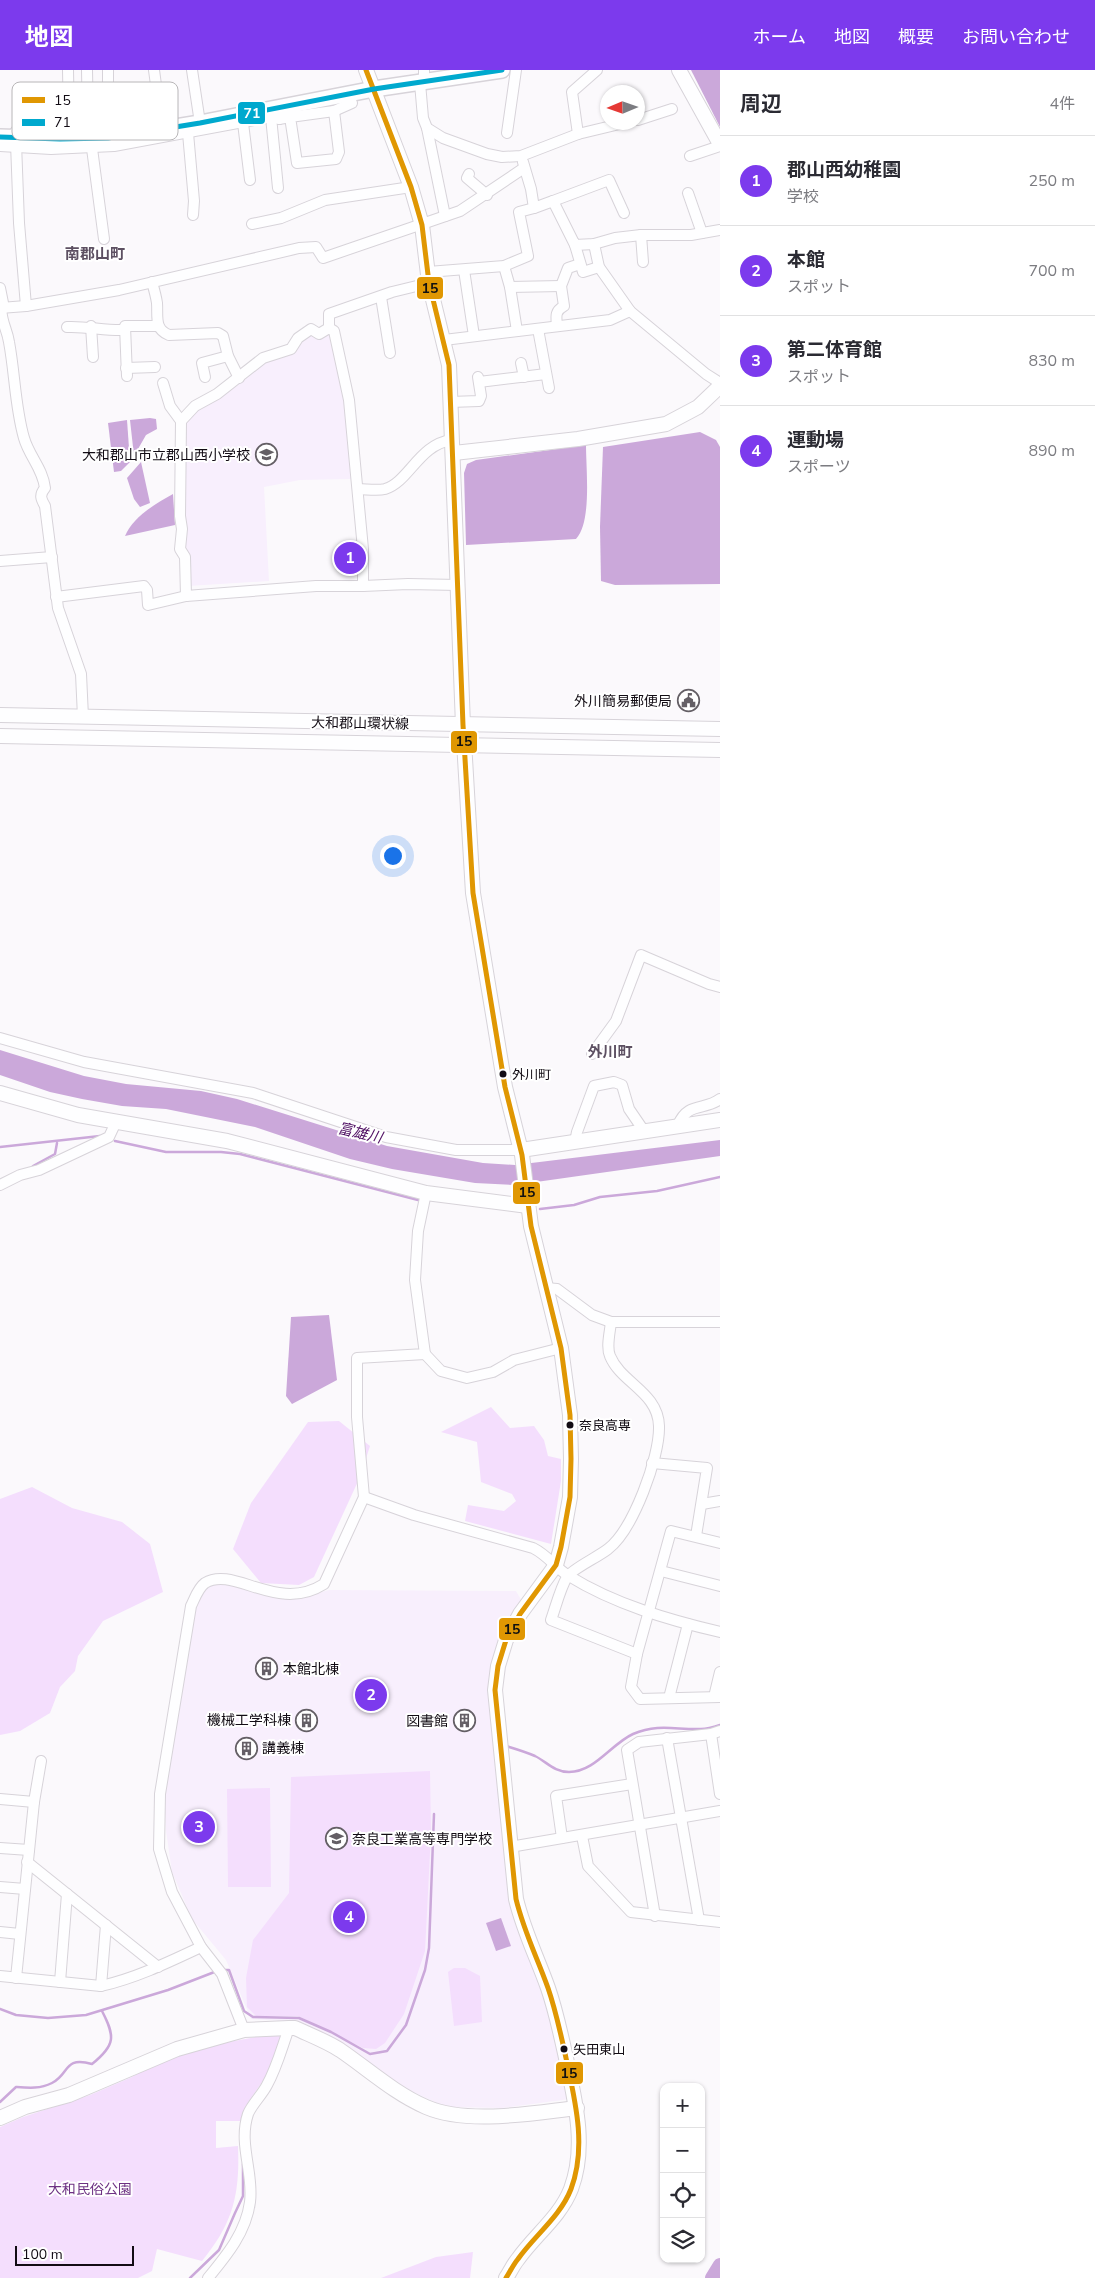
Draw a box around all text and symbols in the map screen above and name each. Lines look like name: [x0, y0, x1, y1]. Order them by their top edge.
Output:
text: 地図: [25, 21, 73, 53]
text: ホーム: [753, 25, 806, 49]
text: 地図: [834, 25, 870, 49]
text: 概要: [898, 25, 934, 49]
text: お問い合わせ: [962, 25, 1070, 49]
legend: [12, 82, 178, 140]
north arrow: [600, 85, 645, 130]
text: 周辺: [740, 90, 782, 118]
text: 15: [54, 91, 71, 110]
text: 4件: [1049, 93, 1075, 115]
line badge: 71: [237, 101, 266, 125]
text: 71: [244, 104, 260, 123]
text: 71: [54, 113, 71, 132]
text: 郡山西幼稚園: [787, 157, 901, 183]
text: 1: [751, 170, 761, 192]
text: 250 m: [1028, 170, 1075, 192]
text: 学校: [787, 186, 819, 208]
district label: 南郡山町: [65, 244, 125, 264]
text: 本館: [787, 247, 825, 273]
text: 2: [751, 260, 761, 282]
text: 700 m: [1028, 260, 1075, 282]
line badge: 15: [416, 276, 444, 300]
text: スポット: [787, 276, 851, 298]
text: 15: [422, 279, 438, 298]
text: 第二体育館: [787, 337, 882, 363]
text: 3: [751, 350, 761, 372]
text: 830 m: [1028, 350, 1075, 372]
text: スポット: [787, 366, 851, 388]
text: 運動場: [787, 427, 844, 453]
text: 4: [751, 440, 761, 462]
text: 890 m: [1028, 440, 1075, 462]
school or university icon: 大和郡山市立郡山西小学校: [254, 443, 278, 467]
place label: 大和郡山市立郡山西小学校: [82, 446, 250, 465]
text: スポーツ: [787, 456, 851, 478]
pin: 1: [334, 539, 366, 577]
public building icon: 外川簡易郵便局: [676, 689, 700, 713]
place label: 外川簡易郵便局: [574, 692, 672, 711]
street label: 大和郡山環状線: [311, 713, 409, 734]
line badge: 15: [450, 730, 478, 754]
text: 15: [456, 732, 472, 751]
your location: [380, 843, 406, 869]
district label: 外川町: [587, 1042, 633, 1062]
place label: 外川町: [512, 1066, 551, 1084]
marker: 外川町: [498, 1069, 508, 1079]
water label: 富雄川: [336, 1118, 386, 1148]
line badge: 15: [512, 1181, 541, 1205]
text: 15: [519, 1183, 535, 1202]
place label: 奈良高専: [579, 1417, 631, 1435]
marker: 奈良高専: [565, 1420, 575, 1430]
line badge: 15: [498, 1617, 526, 1641]
text: 15: [504, 1620, 520, 1639]
building icon: 本館北棟: [255, 1657, 279, 1681]
place label: 本館北棟: [283, 1660, 339, 1679]
pin: 2: [355, 1676, 387, 1714]
building icon: 機械工学科棟: [295, 1708, 319, 1732]
building icon: 図書館: [452, 1709, 476, 1733]
place label: 機械工学科棟: [207, 1711, 291, 1730]
place label: 図書館: [406, 1712, 448, 1731]
building icon: 講義棟: [234, 1736, 258, 1760]
place label: 講義棟: [262, 1739, 304, 1758]
pin: 3: [183, 1808, 215, 1846]
school or university icon: 奈良工業高等専門学校: [324, 1827, 348, 1851]
place label: 奈良工業高等専門学校: [352, 1830, 492, 1849]
pin: 4: [333, 1898, 365, 1936]
place label: 矢田東山: [573, 2041, 625, 2059]
marker: 矢田東山: [559, 2044, 569, 2054]
line badge: 15: [555, 2061, 584, 2085]
text: 15: [561, 2064, 577, 2083]
map controls: [660, 2083, 705, 2263]
button: +: [660, 2083, 705, 2128]
button: −: [660, 2128, 705, 2173]
button: locate: [660, 2173, 705, 2218]
park label: 大和民俗公園: [48, 2180, 132, 2199]
button: layers: [660, 2218, 705, 2263]
scale bar: [15, 2243, 134, 2266]
text: 100 m: [22, 2245, 63, 2264]

